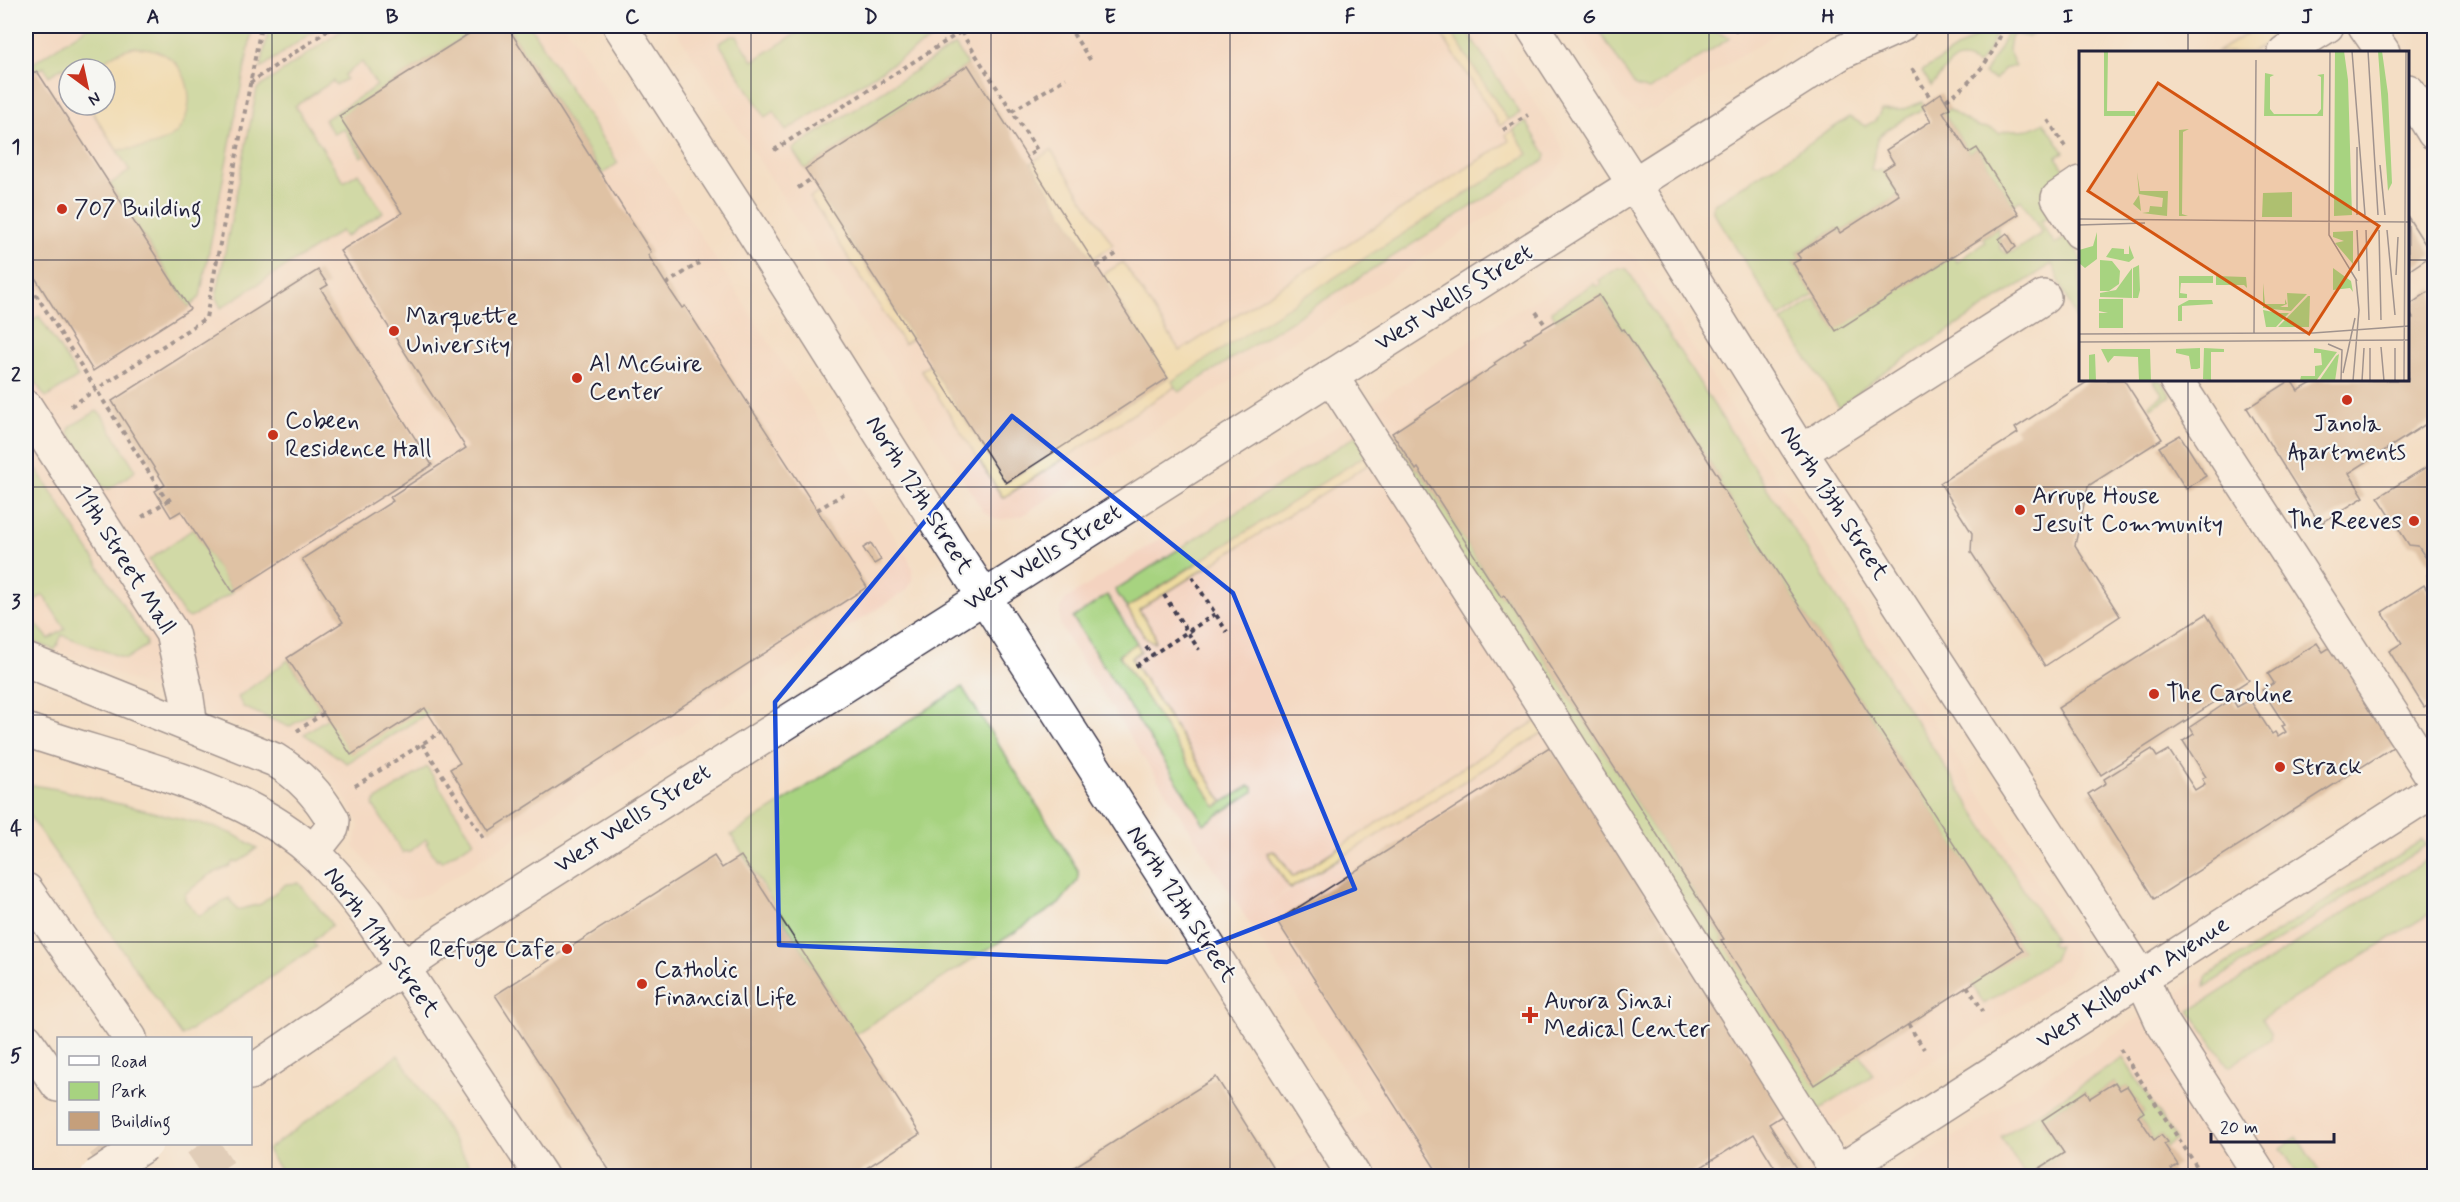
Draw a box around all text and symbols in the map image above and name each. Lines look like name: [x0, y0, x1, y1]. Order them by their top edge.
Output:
text: A: [146, 4, 160, 31]
text: B: [386, 4, 399, 31]
text: C: [625, 4, 640, 31]
text: D: [864, 4, 878, 31]
text: E: [1104, 4, 1116, 31]
text: F: [1345, 4, 1356, 31]
text: G: [1582, 4, 1596, 31]
text: H: [1821, 4, 1835, 31]
text: I: [2063, 4, 2073, 31]
text: J: [2301, 4, 2313, 31]
inset map: [2079, 51, 2409, 381]
north arrow: [57, 57, 117, 117]
text: N: [84, 87, 105, 110]
text: 1: [12, 134, 20, 161]
place label: 707 Building: [74, 194, 202, 228]
marker: 707 Building: [55, 202, 69, 216]
street label: West Wells Street: [1369, 237, 1539, 359]
place label: Marquette University: [406, 302, 518, 361]
marker: Marquette University: [387, 324, 401, 338]
place label: Al McGuire Center: [589, 349, 702, 408]
text: 2: [11, 362, 21, 389]
marker: Al McGuire Center: [570, 371, 584, 385]
marker: Janola Apartments: [2340, 393, 2354, 407]
place label: Cobeen Residence Hall: [285, 406, 431, 465]
place label: Janola Apartments: [2288, 409, 2406, 471]
street label: North 12th Street: [858, 410, 980, 580]
street label: North 13th Street: [1772, 420, 1896, 586]
marker: Cobeen Residence Hall: [266, 428, 280, 442]
street label: 11th Street Mall: [66, 479, 182, 641]
place label: Arrupe House Jesuit Community: [2032, 481, 2223, 540]
street label: West Wells Street: [958, 497, 1128, 619]
marker: Arrupe House Jesuit Community: [2013, 503, 2027, 517]
place label: The Reeves: [2287, 506, 2402, 537]
marker: The Reeves: [2407, 514, 2421, 528]
text: 3: [11, 589, 21, 616]
place label: The Caroline: [2166, 679, 2293, 710]
marker: The Caroline: [2147, 687, 2161, 701]
place label: Strack: [2292, 752, 2362, 783]
street label: West Wells Street: [549, 757, 717, 881]
marker: Strack: [2273, 760, 2287, 774]
text: 4: [10, 816, 22, 843]
street label: North 12th Street: [1119, 820, 1243, 988]
street label: North 11th Street: [316, 861, 446, 1023]
street label: West Kilbourn Avenue: [2031, 909, 2235, 1057]
place label: Refuge Cafe: [429, 934, 555, 967]
marker: Refuge Cafe: [560, 942, 574, 956]
place label: Catholic Financial Life: [654, 955, 796, 1014]
marker: Catholic Financial Life: [635, 977, 649, 991]
place label: Aurora Sinai Medical Center: [1544, 986, 1710, 1045]
marker: Aurora Sinai Medical Center: [1521, 1006, 1539, 1024]
legend: [57, 1037, 252, 1145]
text: 5: [10, 1043, 22, 1070]
text: Road: [111, 1050, 147, 1074]
text: Park: [111, 1080, 147, 1104]
scale bar: [2211, 1106, 2334, 1144]
text: Building: [111, 1110, 171, 1136]
text: 20 m: [2220, 1116, 2258, 1140]

